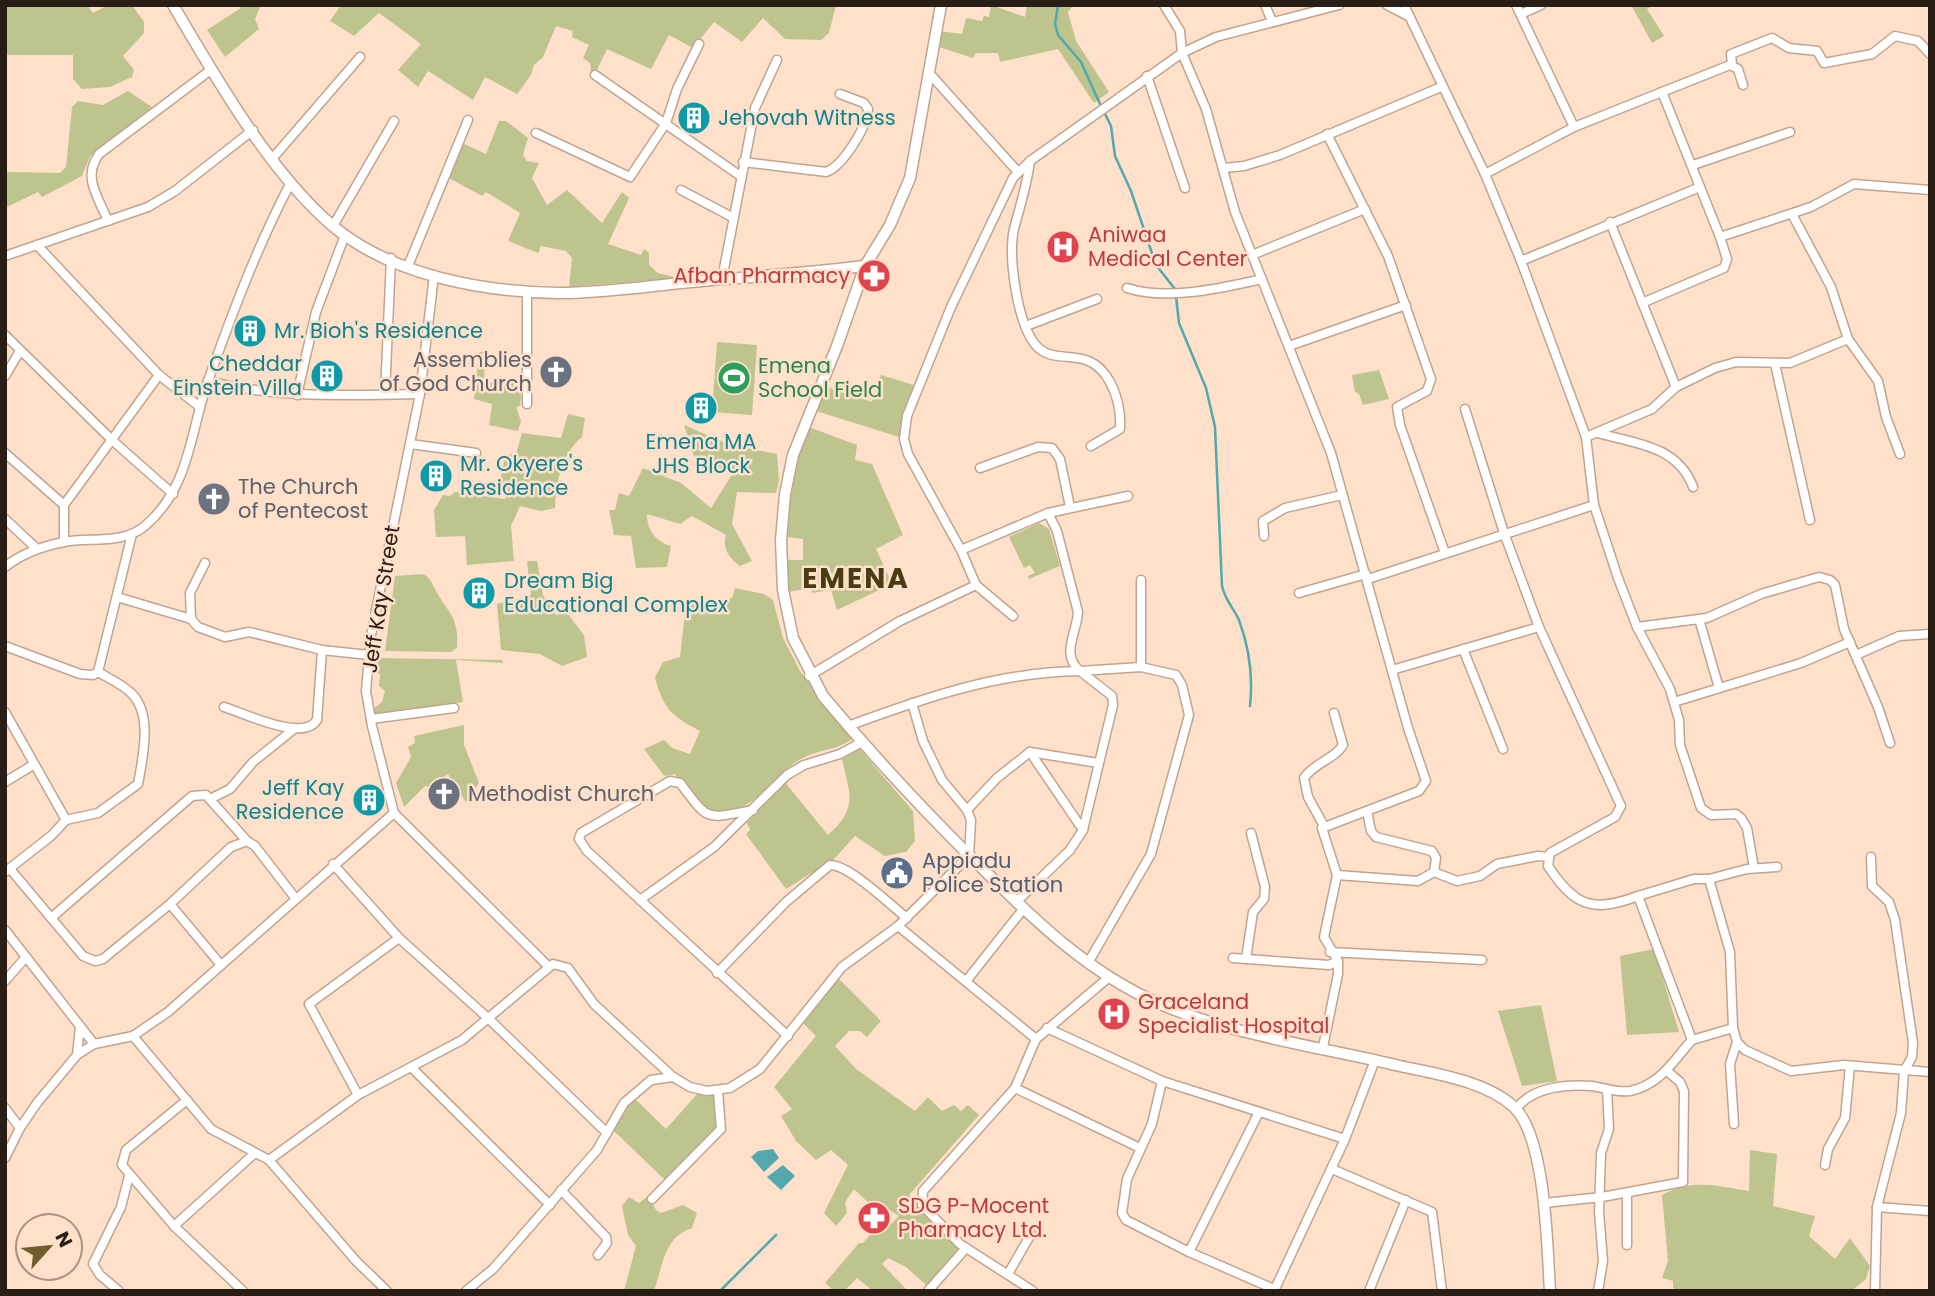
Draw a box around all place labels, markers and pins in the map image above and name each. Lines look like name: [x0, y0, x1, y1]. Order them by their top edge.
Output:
building icon: Jehovah Witness: [675, 99, 713, 137]
place label: Jehovah Witness: [718, 103, 896, 132]
place label: Aniwaa Medical Center: [1088, 220, 1248, 273]
hospital icon: Aniwaa Medical Center: [1044, 228, 1082, 266]
pharmacy icon: Afban Pharmacy: [855, 257, 893, 295]
place label: Afban Pharmacy: [673, 261, 850, 290]
building icon: Mr. Bioh's Residence: [231, 312, 269, 350]
place label: Mr. Bioh's Residence: [274, 316, 483, 345]
place label: Assemblies of God Church: [379, 345, 532, 398]
place label: Cheddar Einstein Villa: [173, 349, 302, 402]
place label: Emena School Field: [758, 351, 882, 404]
church icon: Assemblies of God Church: [537, 353, 575, 391]
building icon: Cheddar Einstein Villa: [308, 357, 346, 395]
sports icon: Emena School Field: [715, 359, 753, 397]
building icon: Emena MA JHS Block: [682, 389, 720, 427]
place label: Emena MA JHS Block: [646, 427, 756, 480]
place label: Mr. Okyere's Residence: [460, 449, 583, 502]
building icon: Mr. Okyere's Residence: [417, 457, 455, 495]
place label: The Church of Pentecost: [238, 472, 368, 525]
church icon: The Church of Pentecost: [195, 480, 233, 518]
place label: Dream Big Educational Complex: [504, 566, 728, 619]
building icon: Dream Big Educational Complex: [460, 574, 498, 612]
place label: Jeff Kay Residence: [236, 773, 344, 826]
church icon: Methodist Church: [425, 775, 463, 813]
place label: Methodist Church: [468, 779, 654, 808]
building icon: Jeff Kay Residence: [350, 781, 388, 819]
place label: Appiadu Police Station: [922, 846, 1063, 899]
public building icon: Appiadu Police Station: [878, 854, 916, 892]
place label: Graceland Specialist Hospital: [1138, 987, 1330, 1040]
hospital icon: Graceland Specialist Hospital: [1095, 995, 1133, 1033]
place label: SDG P-Mocent Pharmacy Ltd.: [898, 1191, 1049, 1244]
pharmacy icon: SDG P-Mocent Pharmacy Ltd.: [855, 1199, 893, 1237]

